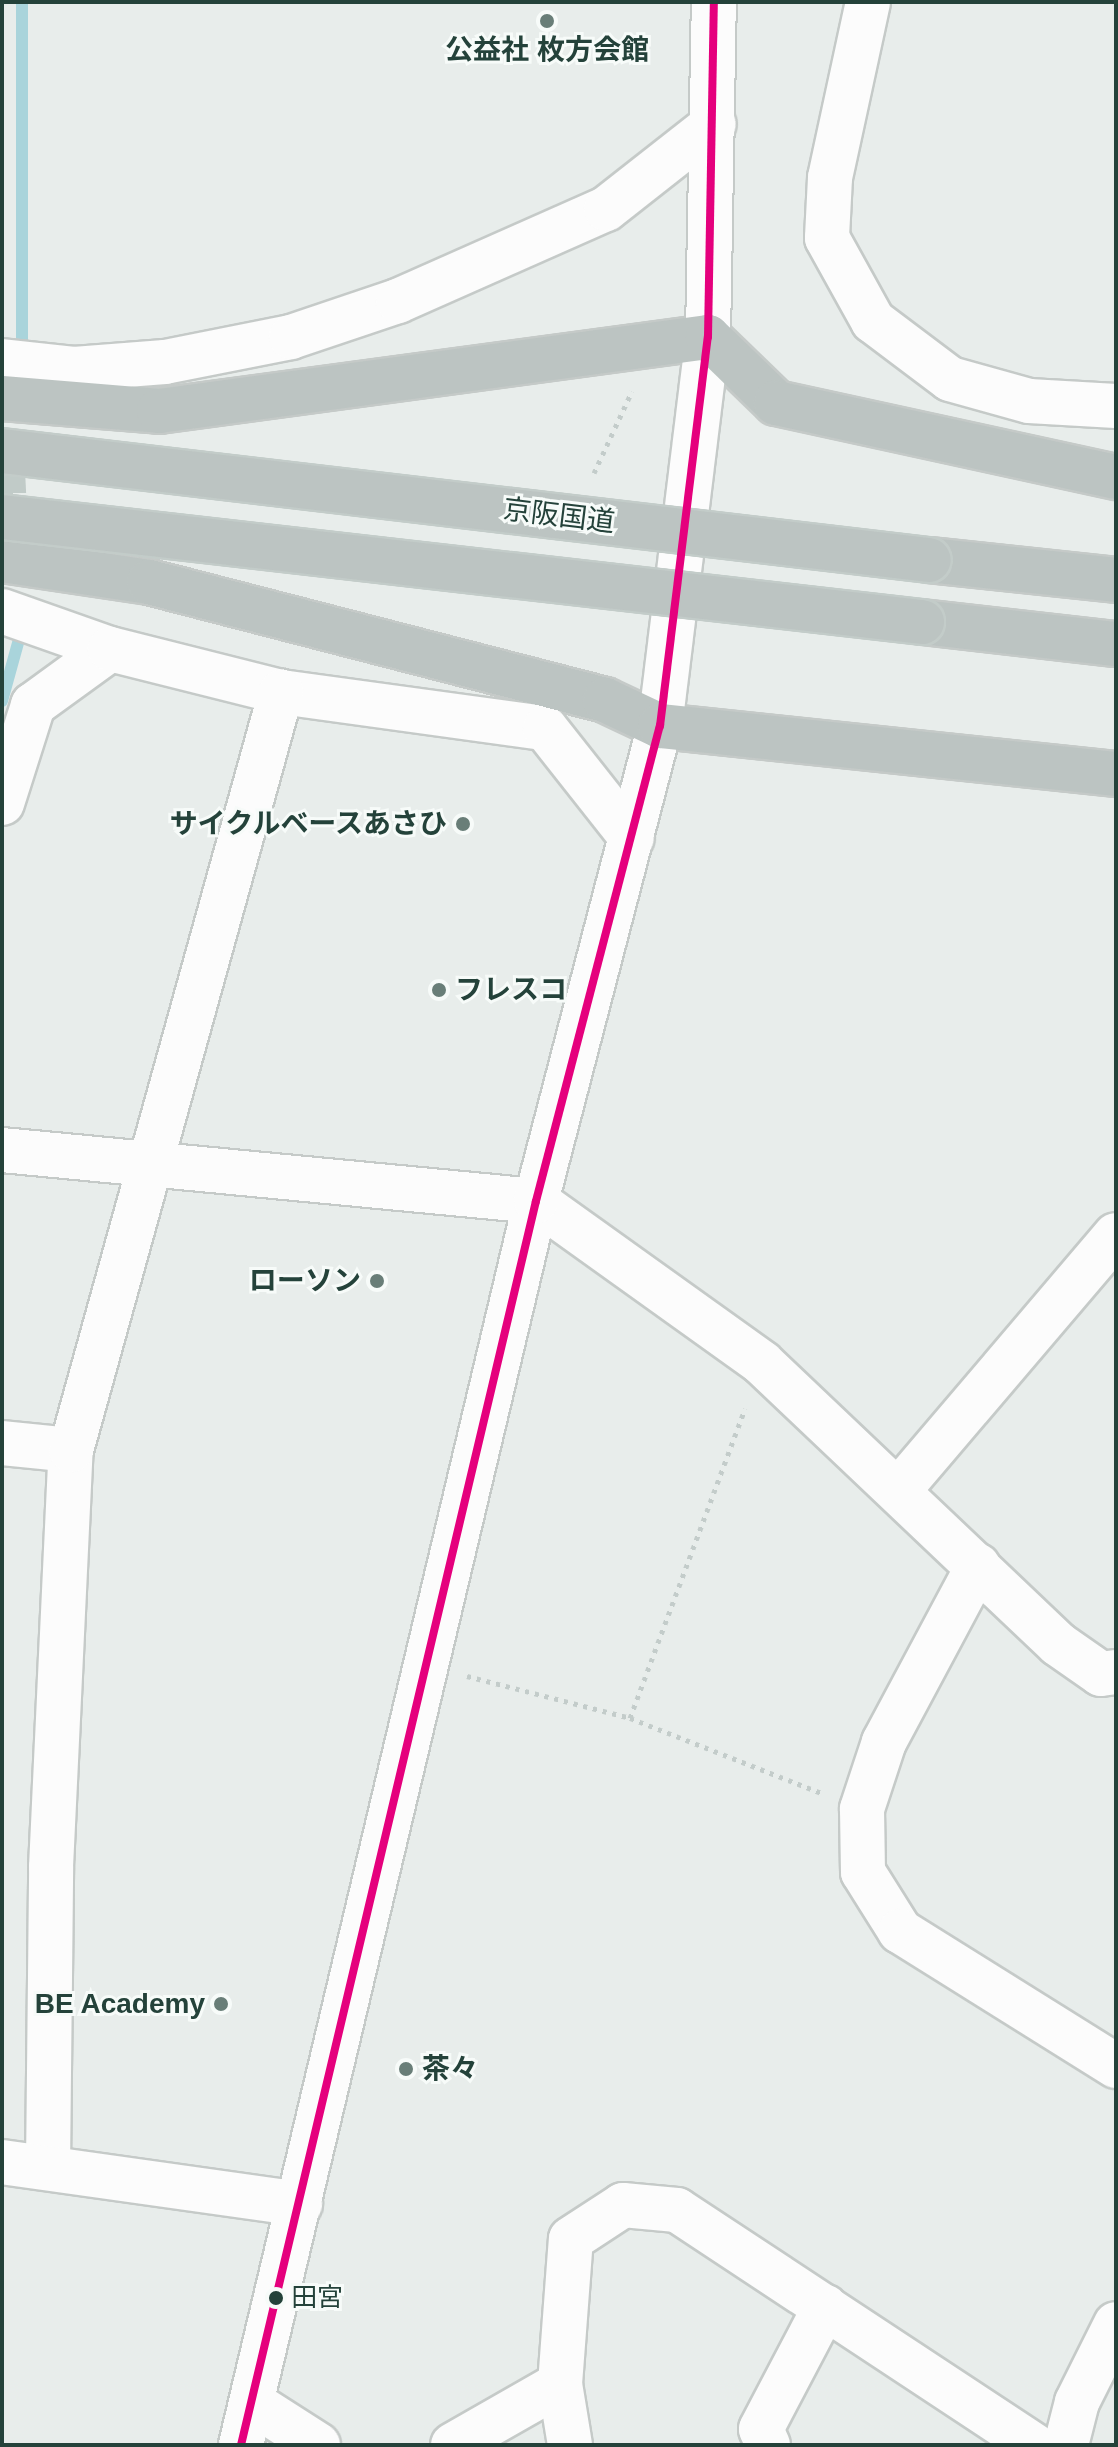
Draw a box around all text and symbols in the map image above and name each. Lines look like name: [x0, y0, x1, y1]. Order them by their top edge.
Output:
marker: 公益社 枚方会館: [538, 12, 556, 30]
place label: 公益社 枚方会館: [445, 33, 649, 67]
street label: 京阪国道: [501, 493, 617, 539]
place label: サイクルベースあさひ: [167, 807, 447, 841]
marker: サイクルベースあさひ: [454, 815, 472, 833]
place label: フレスコ: [455, 973, 567, 1007]
marker: フレスコ: [430, 981, 448, 999]
place label: ローソン: [249, 1264, 361, 1298]
marker: ローソン: [368, 1272, 386, 1290]
place label: BE Academy: [34, 1987, 205, 2021]
marker: BE Academy: [212, 1995, 230, 2013]
place label: 茶々: [422, 2052, 478, 2086]
marker: 茶々: [397, 2060, 415, 2078]
place label: 田宮: [291, 2282, 343, 2314]
marker: 田宮: [268, 2290, 284, 2306]

